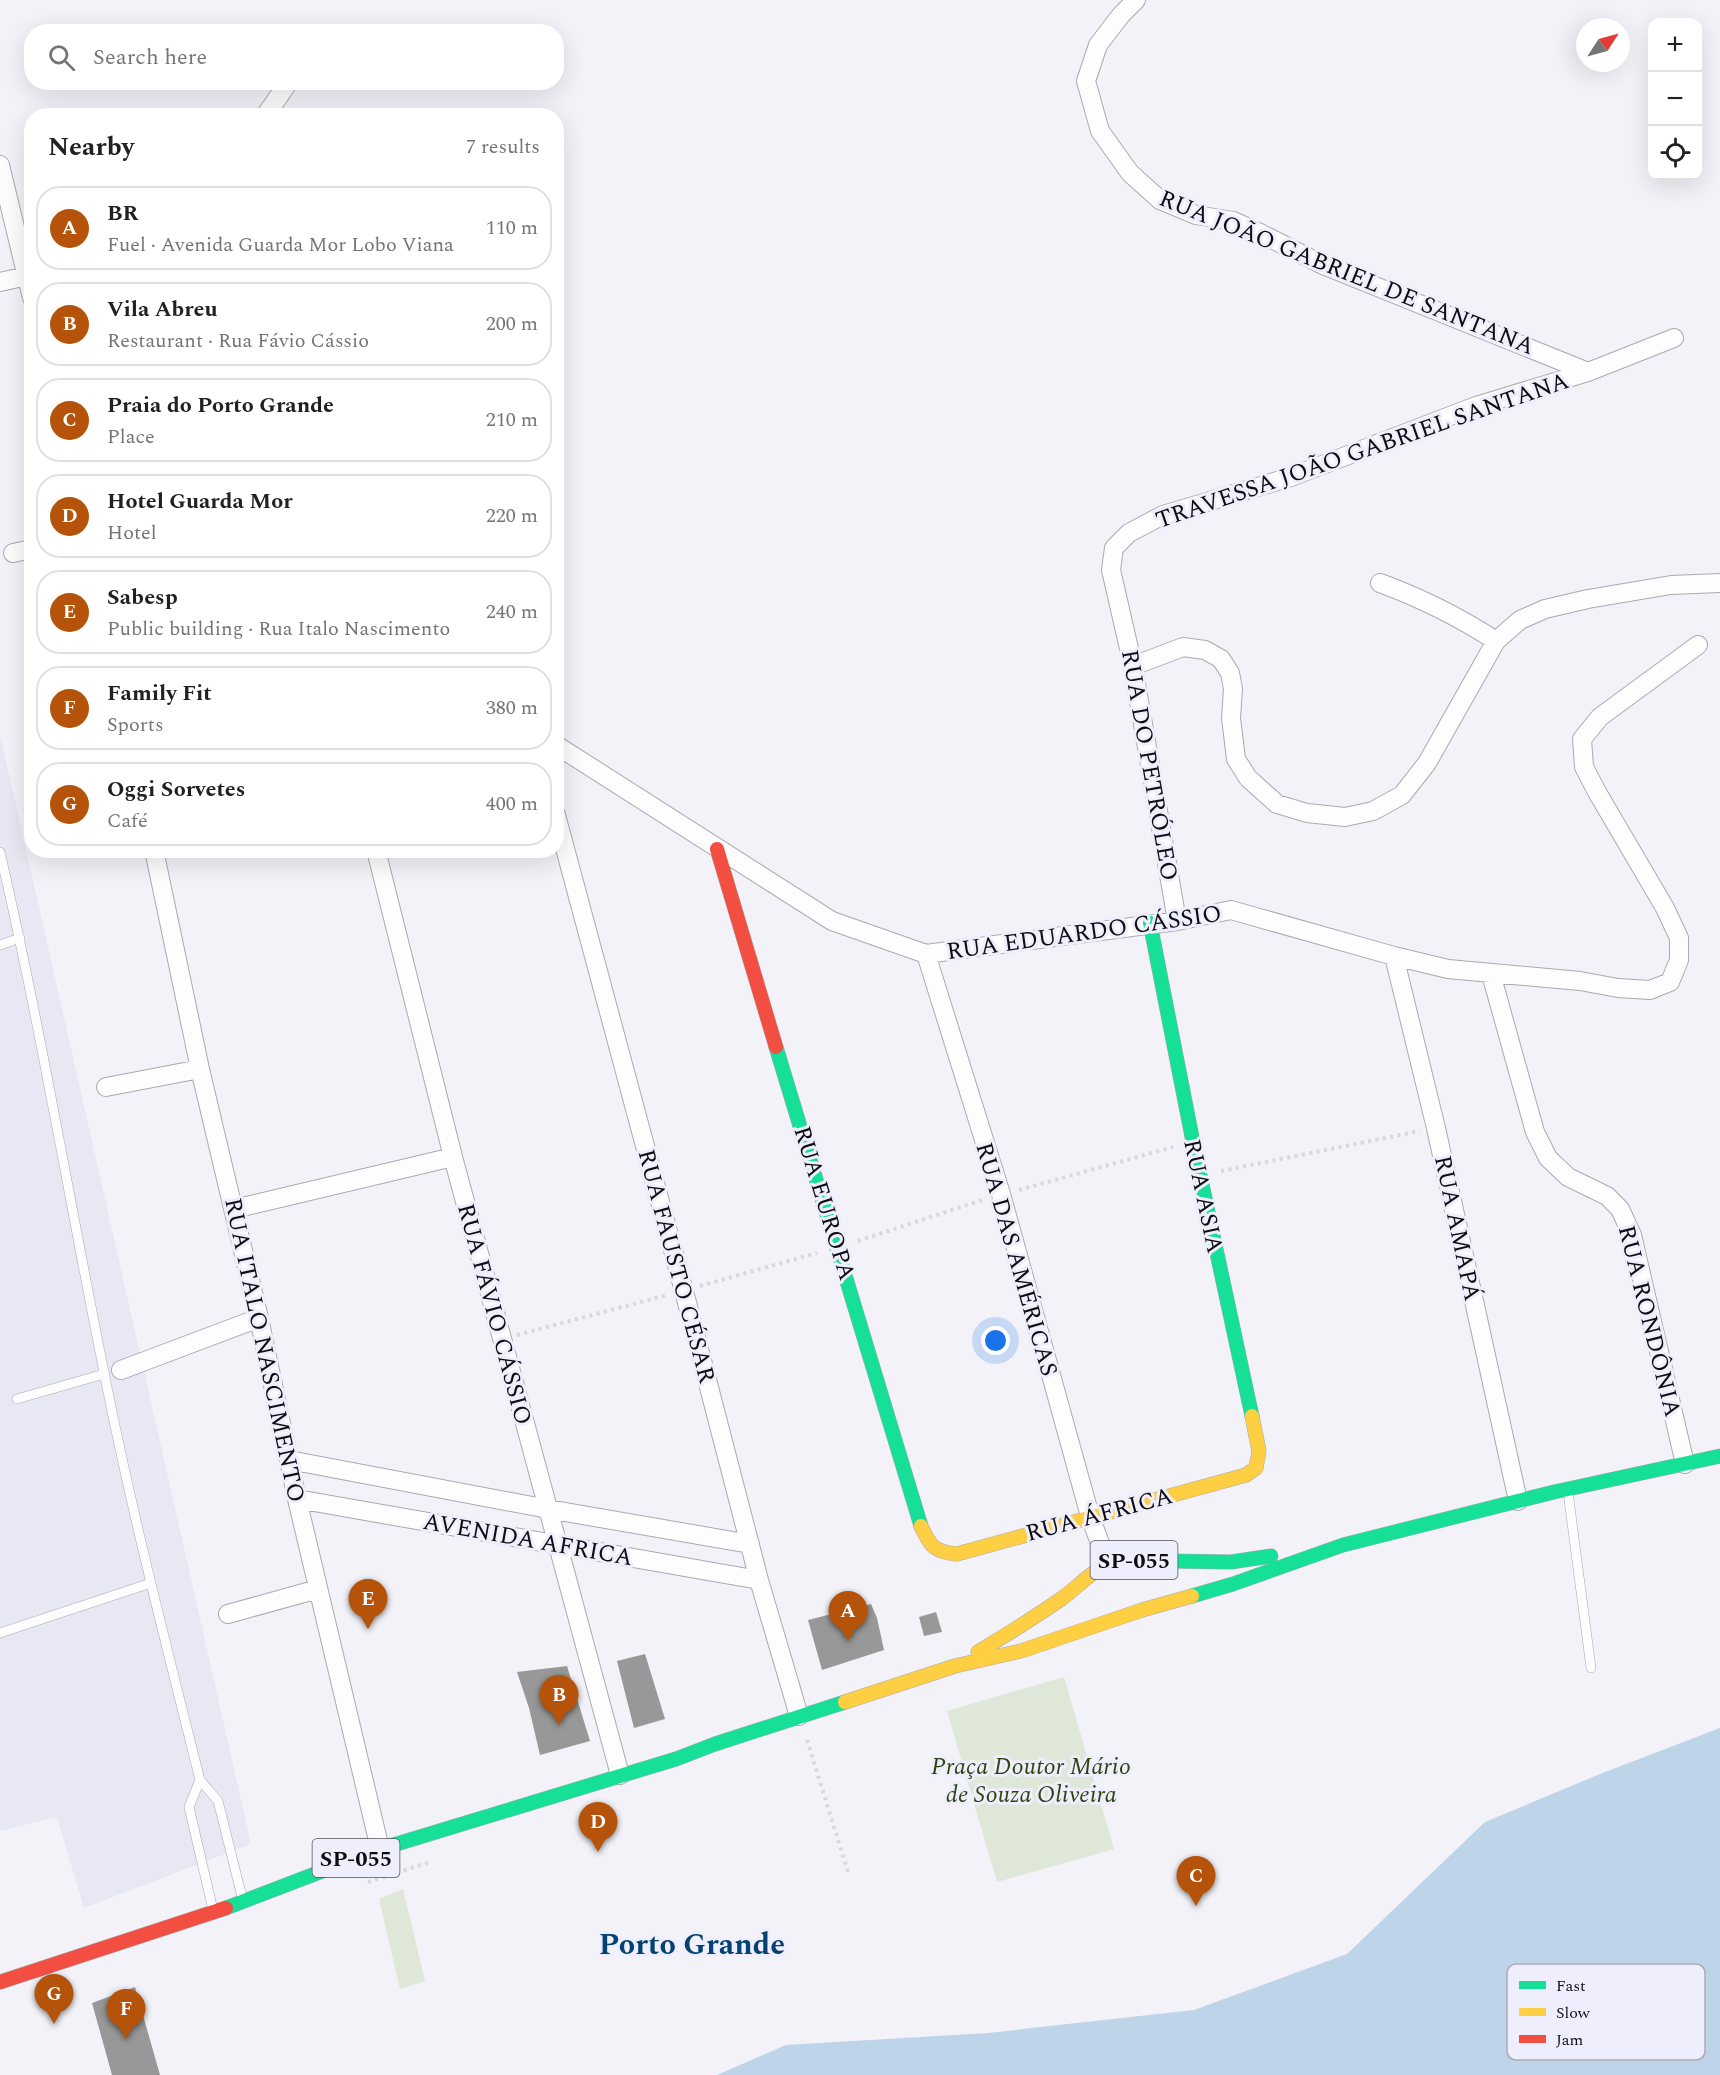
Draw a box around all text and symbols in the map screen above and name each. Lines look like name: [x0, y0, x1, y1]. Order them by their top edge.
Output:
north arrow: [1576, 18, 1630, 72]
map controls: [1648, 18, 1702, 180]
button: +: [1648, 18, 1702, 72]
search box: [24, 24, 564, 90]
icon: search: [45, 41, 78, 74]
text: Search here: [93, 41, 207, 74]
button: −: [1648, 72, 1702, 126]
button: locate: [1648, 126, 1702, 180]
text: Nearby: [48, 127, 134, 167]
text: 7 results: [466, 132, 540, 162]
street label: RUA JOÃO GABRIEL DE SANTANA: [1153, 181, 1540, 365]
text: BR: [107, 197, 139, 230]
text: A: [62, 213, 77, 243]
text: 110 m: [486, 213, 538, 243]
text: Fuel · Avenida Guarda Mor Lobo Viana: [107, 230, 454, 260]
text: Vila Abreu: [107, 293, 217, 326]
text: B: [62, 309, 77, 339]
text: 200 m: [486, 309, 538, 339]
text: Restaurant · Rua Fávio Cássio: [107, 326, 369, 356]
street label: TRAVESSA JOÃO GABRIEL SANTANA: [1151, 363, 1574, 539]
text: Praia do Porto Grande: [107, 389, 334, 422]
text: C: [62, 405, 77, 435]
text: 210 m: [486, 405, 538, 435]
text: Place: [107, 422, 155, 452]
text: Hotel Guarda Mor: [107, 485, 293, 518]
text: D: [61, 501, 78, 531]
text: 220 m: [486, 501, 538, 531]
text: Hotel: [107, 518, 157, 548]
text: Sabesp: [107, 581, 178, 614]
text: E: [63, 597, 76, 627]
text: 240 m: [486, 597, 538, 627]
text: Public building · Rua Italo Nascimento: [107, 614, 450, 644]
street label: RUA DO PETRÓLEO: [1111, 647, 1187, 884]
text: Family Fit: [107, 677, 212, 710]
text: F: [63, 693, 76, 723]
text: 380 m: [486, 693, 538, 723]
text: Sports: [107, 710, 164, 740]
text: Oggi Sorvetes: [107, 773, 245, 806]
text: G: [62, 789, 77, 819]
text: 400 m: [486, 789, 538, 819]
text: Café: [107, 806, 148, 836]
street label: RUA EDUARDO CÁSSIO: [944, 896, 1224, 970]
street label: RUA EUROPA: [784, 1122, 865, 1285]
street label: RUA ASIA: [1173, 1136, 1233, 1257]
street label: RUA DAS AMÉRICAS: [965, 1138, 1067, 1381]
street label: RUA FAUSTO CÉSAR: [628, 1145, 725, 1387]
street label: RUA AMAPÁ: [1424, 1152, 1490, 1304]
street label: RUA ITALO NASCIMENTO: [214, 1195, 314, 1506]
street label: RUA FÁVIO CÁSSIO: [447, 1199, 541, 1429]
street label: RUA RONDÔNIA: [1608, 1222, 1690, 1421]
your location: [981, 1326, 1010, 1355]
street label: RUA ÁFRICA: [1022, 1478, 1177, 1552]
street label: AVENIDA AFRICA: [420, 1504, 636, 1576]
road number: SP-055: [1090, 1541, 1178, 1579]
pin: E: [348, 1580, 388, 1629]
pin: A: [828, 1592, 868, 1641]
pin: B: [540, 1676, 578, 1725]
park label: Praça Doutor Mário de Souza Oliveira: [931, 1749, 1131, 1813]
pin: D: [578, 1802, 618, 1852]
road number: SP-055: [312, 1839, 400, 1877]
pin: C: [1176, 1856, 1216, 1906]
district label: Porto Grande: [599, 1922, 785, 1968]
legend: [1507, 1964, 1705, 2060]
pin: G: [34, 1974, 74, 2024]
text: Fast: [1556, 1974, 1586, 1998]
pin: F: [106, 1990, 146, 2039]
text: Slow: [1556, 2001, 1591, 2025]
text: Jam: [1556, 2028, 1584, 2052]

